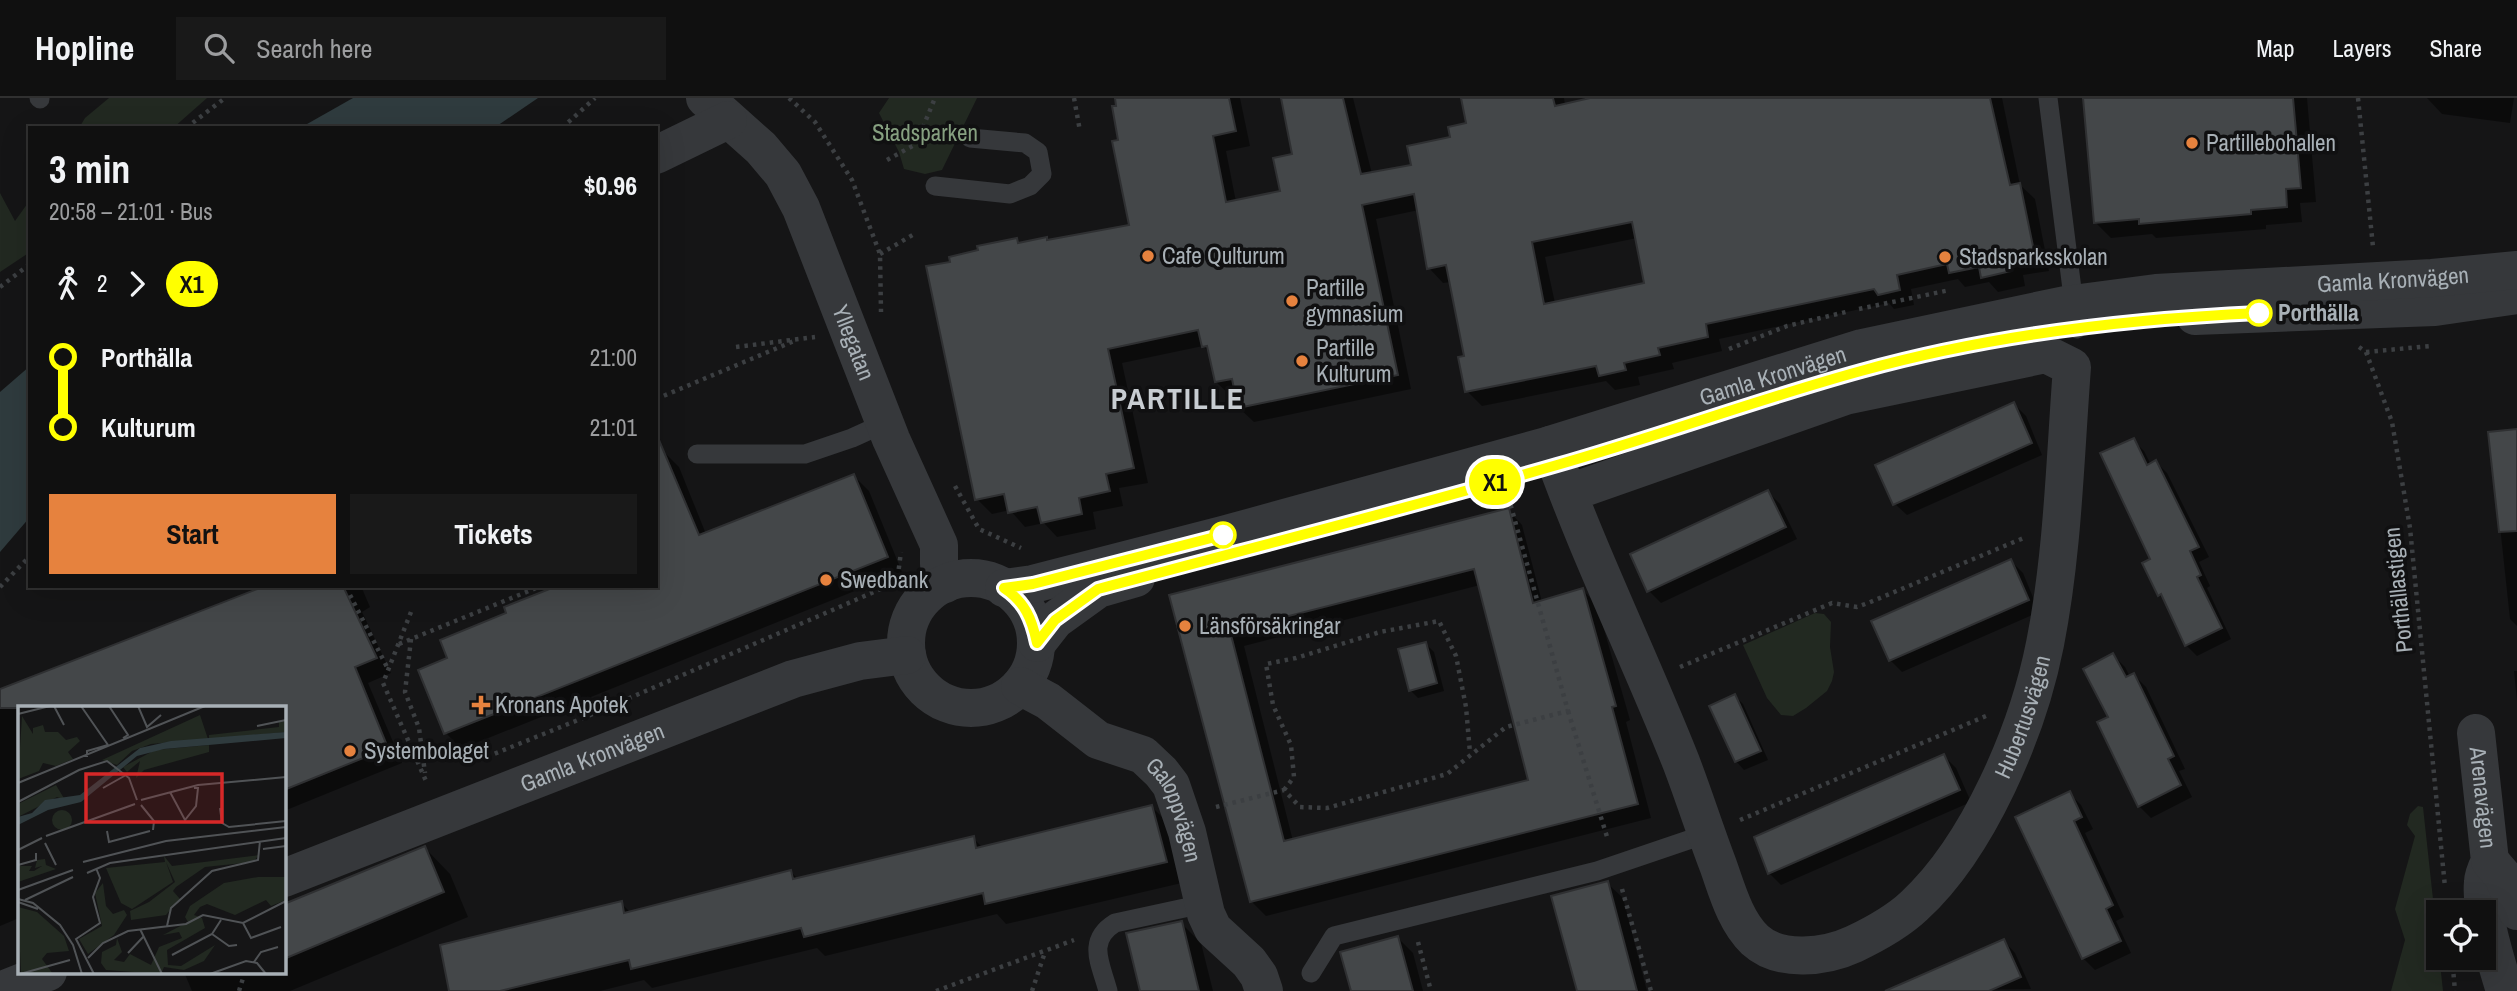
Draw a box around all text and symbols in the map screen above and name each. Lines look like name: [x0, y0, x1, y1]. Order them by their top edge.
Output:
search box: [176, 17, 666, 80]
text: Hopline: [35, 26, 134, 70]
icon: search: [200, 29, 238, 67]
text: Search here: [256, 31, 372, 66]
text: Map: [2256, 32, 2294, 64]
text: Layers: [2332, 32, 2391, 64]
text: Share: [2429, 32, 2482, 64]
park label: Stadsparken: [872, 117, 978, 148]
place label: Partillebohallen: [2206, 127, 2336, 158]
marker: Partillebohallen: [2184, 135, 2200, 151]
text: 3 min: [49, 144, 130, 195]
text: $0.96: [584, 168, 637, 203]
text: 20:58 – 21:01 · Bus: [49, 196, 213, 227]
place label: Cafe Qulturum: [1162, 240, 1285, 271]
place label: Stadsparksskolan: [1959, 241, 2108, 272]
marker: Cafe Qulturum: [1140, 248, 1156, 264]
marker: Stadsparksskolan: [1937, 249, 1953, 265]
street label: Gamla Kronvägen: [2316, 259, 2470, 299]
icon: walk: [49, 265, 87, 303]
icon: forward: [118, 265, 156, 303]
text: 2: [97, 268, 108, 299]
text: X1: [180, 268, 204, 300]
place label: Partille gymnasium: [1306, 272, 1403, 329]
marker: Partille gymnasium: [1284, 293, 1300, 309]
place label: Porthälla: [2278, 297, 2359, 328]
street label: Yllegatan: [825, 300, 883, 385]
marker: Porthälla: [2246, 300, 2272, 326]
place label: Partille Kulturum: [1316, 332, 1391, 389]
street label: Gamla Kronvägen: [1695, 338, 1850, 413]
text: Porthälla: [101, 340, 192, 375]
text: 21:00: [590, 342, 637, 373]
marker: Partille Kulturum: [1294, 353, 1310, 369]
district label: PARTILLE: [1111, 378, 1245, 418]
text: Kulturum: [101, 410, 196, 445]
text: 21:01: [590, 412, 637, 443]
line badge: X1: [1464, 459, 1526, 505]
text: X1: [1483, 466, 1507, 498]
button: Start: [49, 494, 336, 574]
button: Tickets: [350, 494, 637, 574]
unlabelled marker: [1210, 522, 1236, 548]
street label: Porthällastigen: [2376, 526, 2419, 654]
place label: Swedbank: [840, 564, 929, 595]
marker: Swedbank: [818, 572, 834, 588]
place label: Länsförsäkringar: [1199, 610, 1341, 641]
marker: Länsförsäkringar: [1177, 618, 1193, 634]
street label: Hubertusvägen: [1987, 652, 2057, 783]
place label: Kronans Apotek: [495, 689, 629, 720]
marker: Kronans Apotek: [473, 697, 489, 713]
inset map: [18, 706, 285, 974]
street label: Gamla Kronvägen: [516, 715, 669, 799]
place label: Systembolaget: [364, 735, 489, 766]
marker: Systembolaget: [342, 743, 358, 759]
street label: Arenavägen: [2463, 744, 2505, 850]
street label: Galoppvägen: [1139, 750, 1210, 865]
map controls: [2426, 900, 2496, 970]
button: locate: [2426, 900, 2496, 970]

